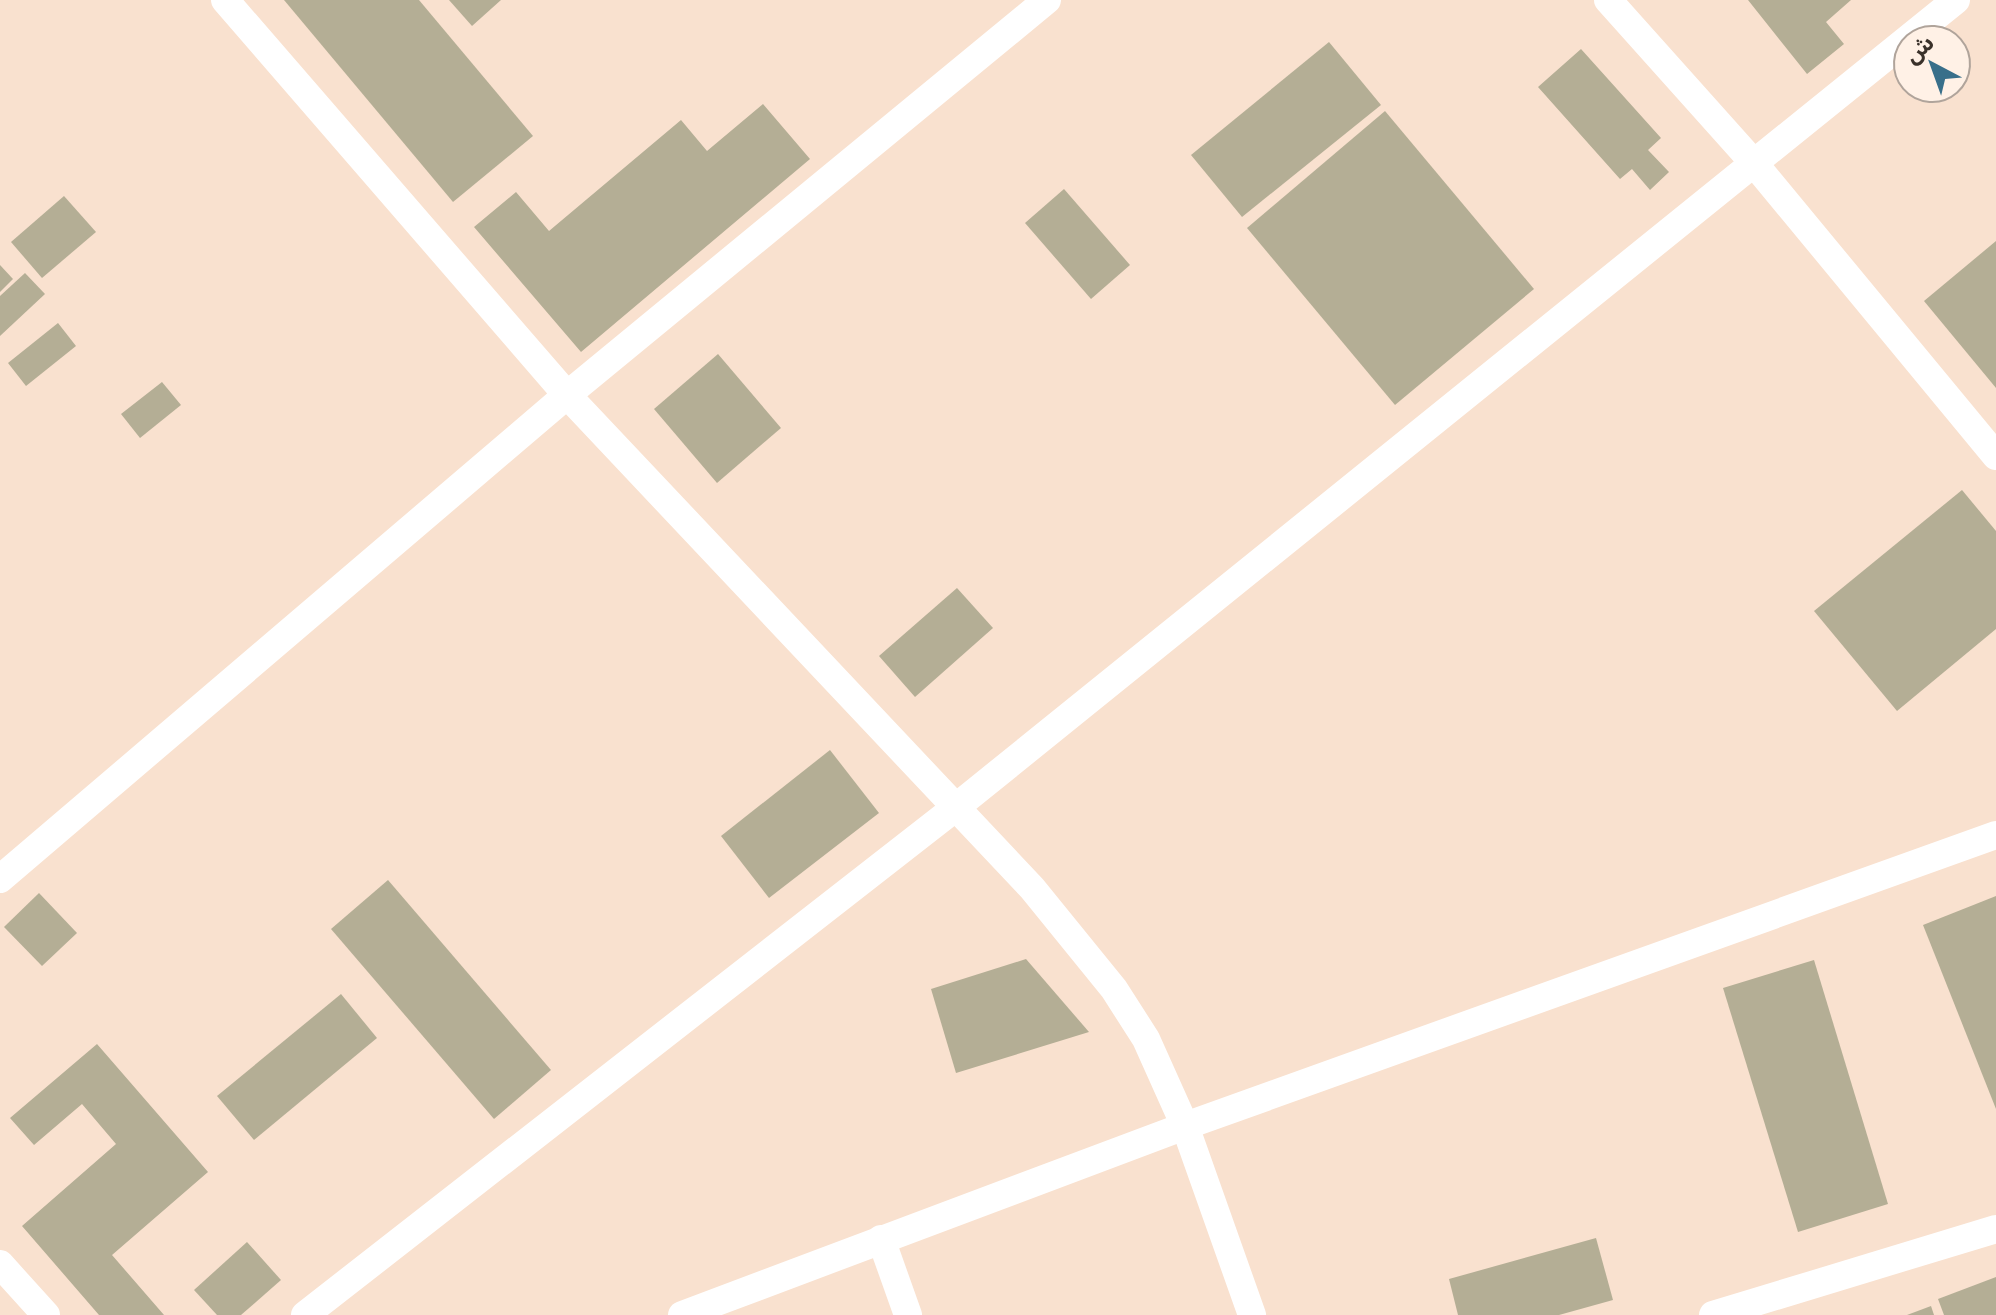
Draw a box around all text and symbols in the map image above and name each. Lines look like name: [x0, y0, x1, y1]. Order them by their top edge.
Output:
north arrow: [1892, 24, 1972, 104]
text: ش: [1897, 27, 1939, 69]

